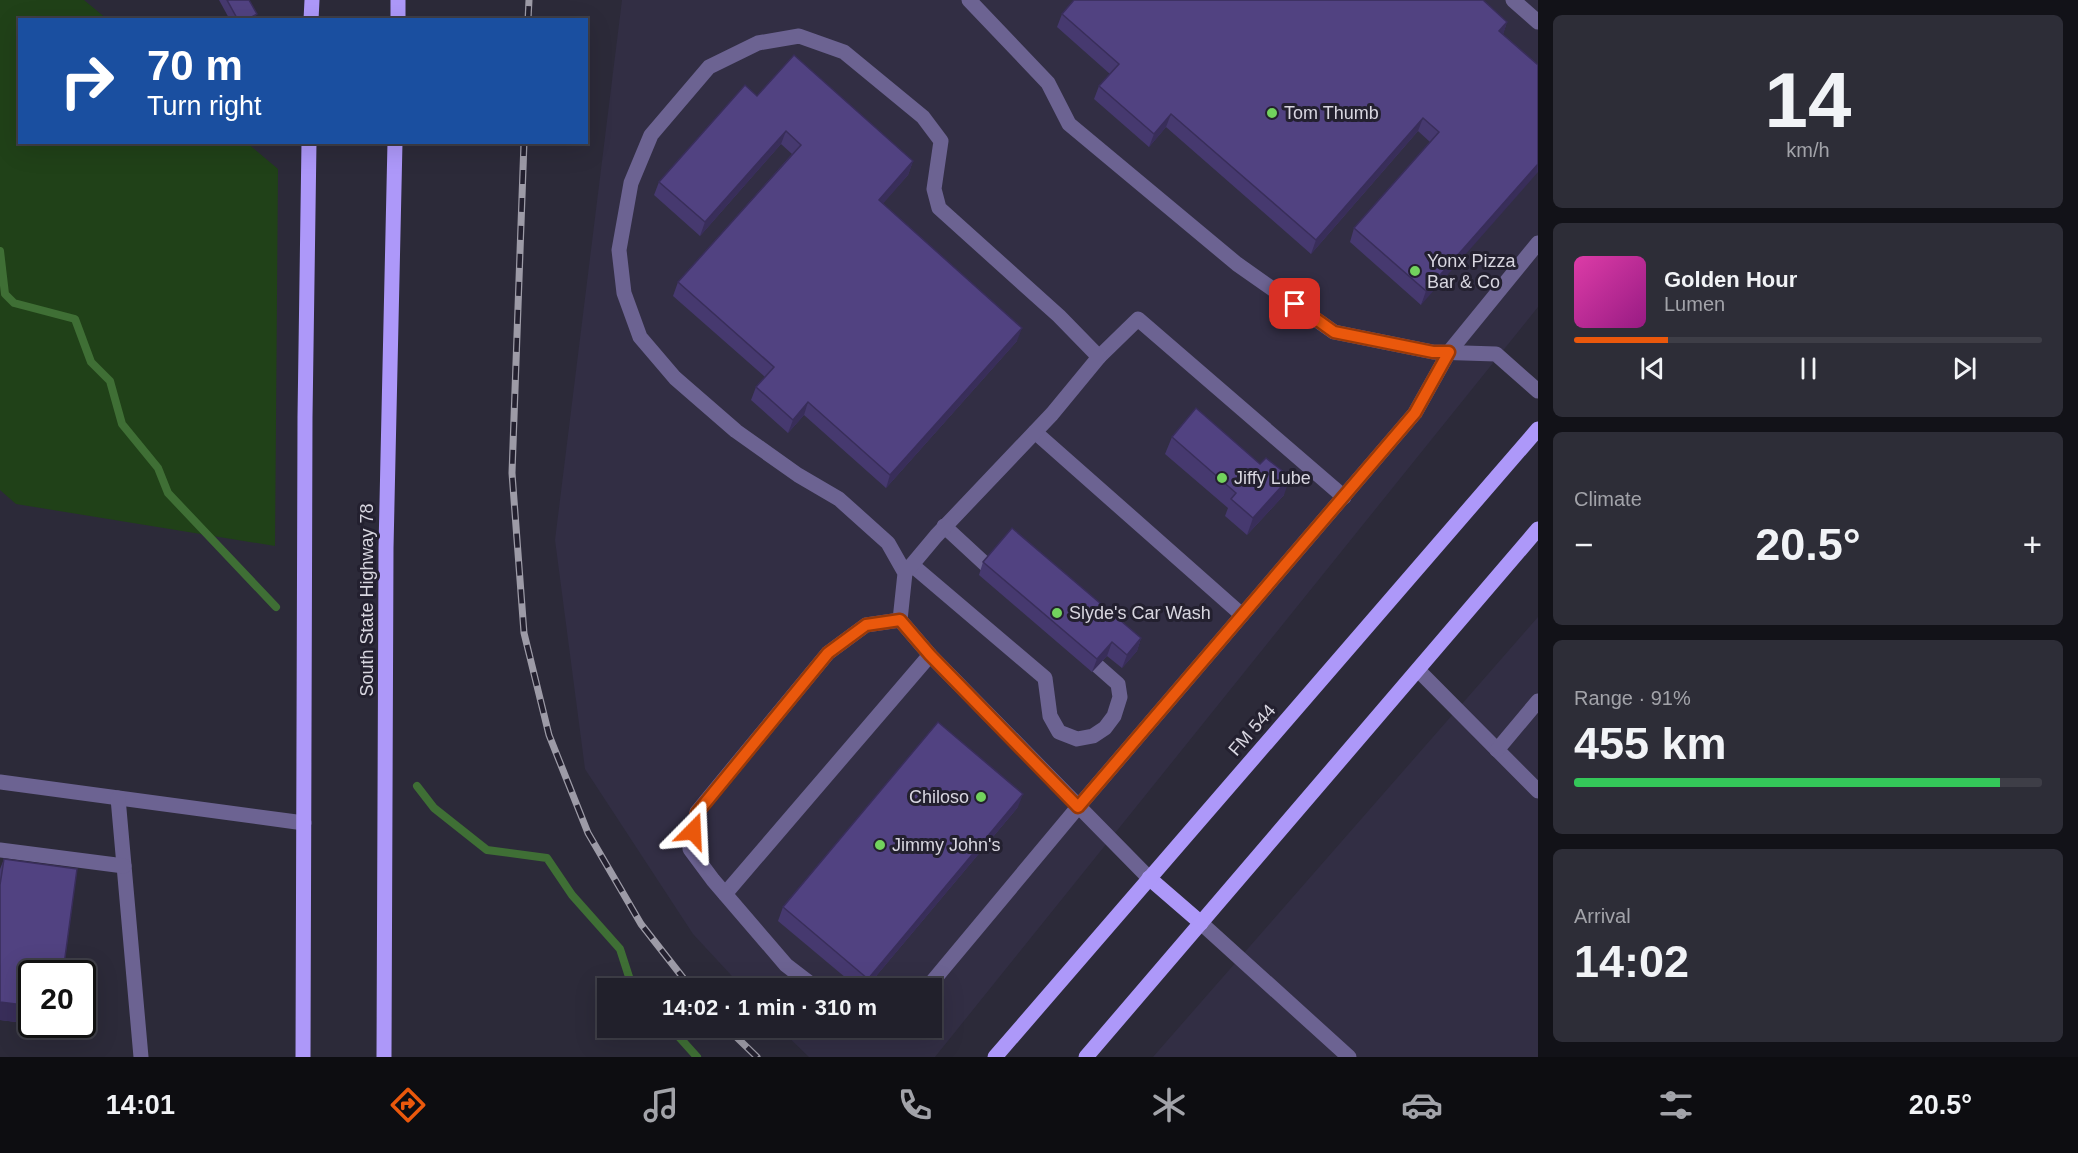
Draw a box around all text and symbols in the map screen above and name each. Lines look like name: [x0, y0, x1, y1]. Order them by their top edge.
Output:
icon: right: [48, 42, 126, 120]
text: 70 m: [147, 42, 243, 89]
text: 14: [1765, 56, 1851, 144]
text: Turn right: [147, 91, 262, 121]
place label: Tom Thumb: [1284, 103, 1379, 123]
marker: Tom Thumb: [1265, 106, 1279, 120]
text: km/h: [1786, 139, 1830, 161]
place label: Yonx Pizza Bar & Co: [1427, 251, 1516, 292]
marker: Yonx Pizza Bar & Co: [1408, 264, 1422, 278]
text: Golden Hour: [1664, 267, 1797, 292]
pin: [1269, 278, 1320, 329]
icon: arrive: [1278, 287, 1311, 320]
text: Lumen: [1664, 293, 1725, 315]
icon: previous: [1636, 352, 1669, 385]
icon: pause: [1792, 352, 1825, 385]
icon: next: [1948, 352, 1981, 385]
place label: Jiffy Lube: [1234, 468, 1311, 488]
marker: Jiffy Lube: [1215, 471, 1229, 485]
text: Climate: [1574, 488, 1642, 510]
street label: South State Highway 78: [357, 503, 377, 697]
text: 20.5°: [1755, 519, 1861, 570]
text: −: [1574, 526, 1593, 563]
text: +: [2023, 526, 2042, 563]
place label: Slyde's Car Wash: [1069, 603, 1211, 623]
marker: Slyde's Car Wash: [1050, 606, 1064, 620]
text: Range · 91%: [1574, 687, 1691, 709]
street label: FM 544: [1224, 700, 1280, 760]
text: 455 km: [1574, 718, 1727, 769]
place label: Chiloso: [909, 787, 969, 807]
marker: Chiloso: [974, 790, 988, 804]
position arrow: [661, 799, 725, 863]
place label: Jimmy John's: [892, 835, 1000, 855]
marker: Jimmy John's: [873, 838, 887, 852]
text: Arrival: [1574, 905, 1631, 927]
text: 14:02: [1574, 936, 1689, 987]
speed limit sign: 20: [18, 960, 96, 1038]
text: 14:02 · 1 min · 310 m: [662, 995, 877, 1020]
icon: directions: [387, 1084, 429, 1126]
icon: music: [640, 1084, 682, 1126]
icon: phone: [894, 1084, 936, 1126]
icon: climate: [1148, 1084, 1190, 1126]
icon: car: [1401, 1084, 1443, 1126]
icon: filters: [1655, 1084, 1697, 1126]
text: 14:01: [106, 1090, 175, 1120]
text: 20.5°: [1909, 1090, 1972, 1120]

